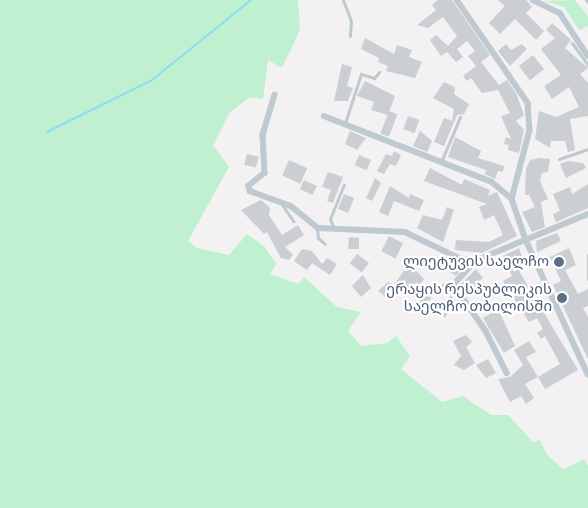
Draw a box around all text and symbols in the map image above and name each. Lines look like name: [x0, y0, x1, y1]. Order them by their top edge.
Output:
place label: ლიეტუვის საელჩო: [403, 253, 549, 271]
marker: ლიეტუვის საელჩო: [553, 256, 565, 268]
place label: ერაყის რესპუბლიკის საელჩო თბილისში: [386, 280, 552, 315]
marker: ერაყის რესპუბლიკის საელჩო თბილისში: [556, 292, 568, 304]

